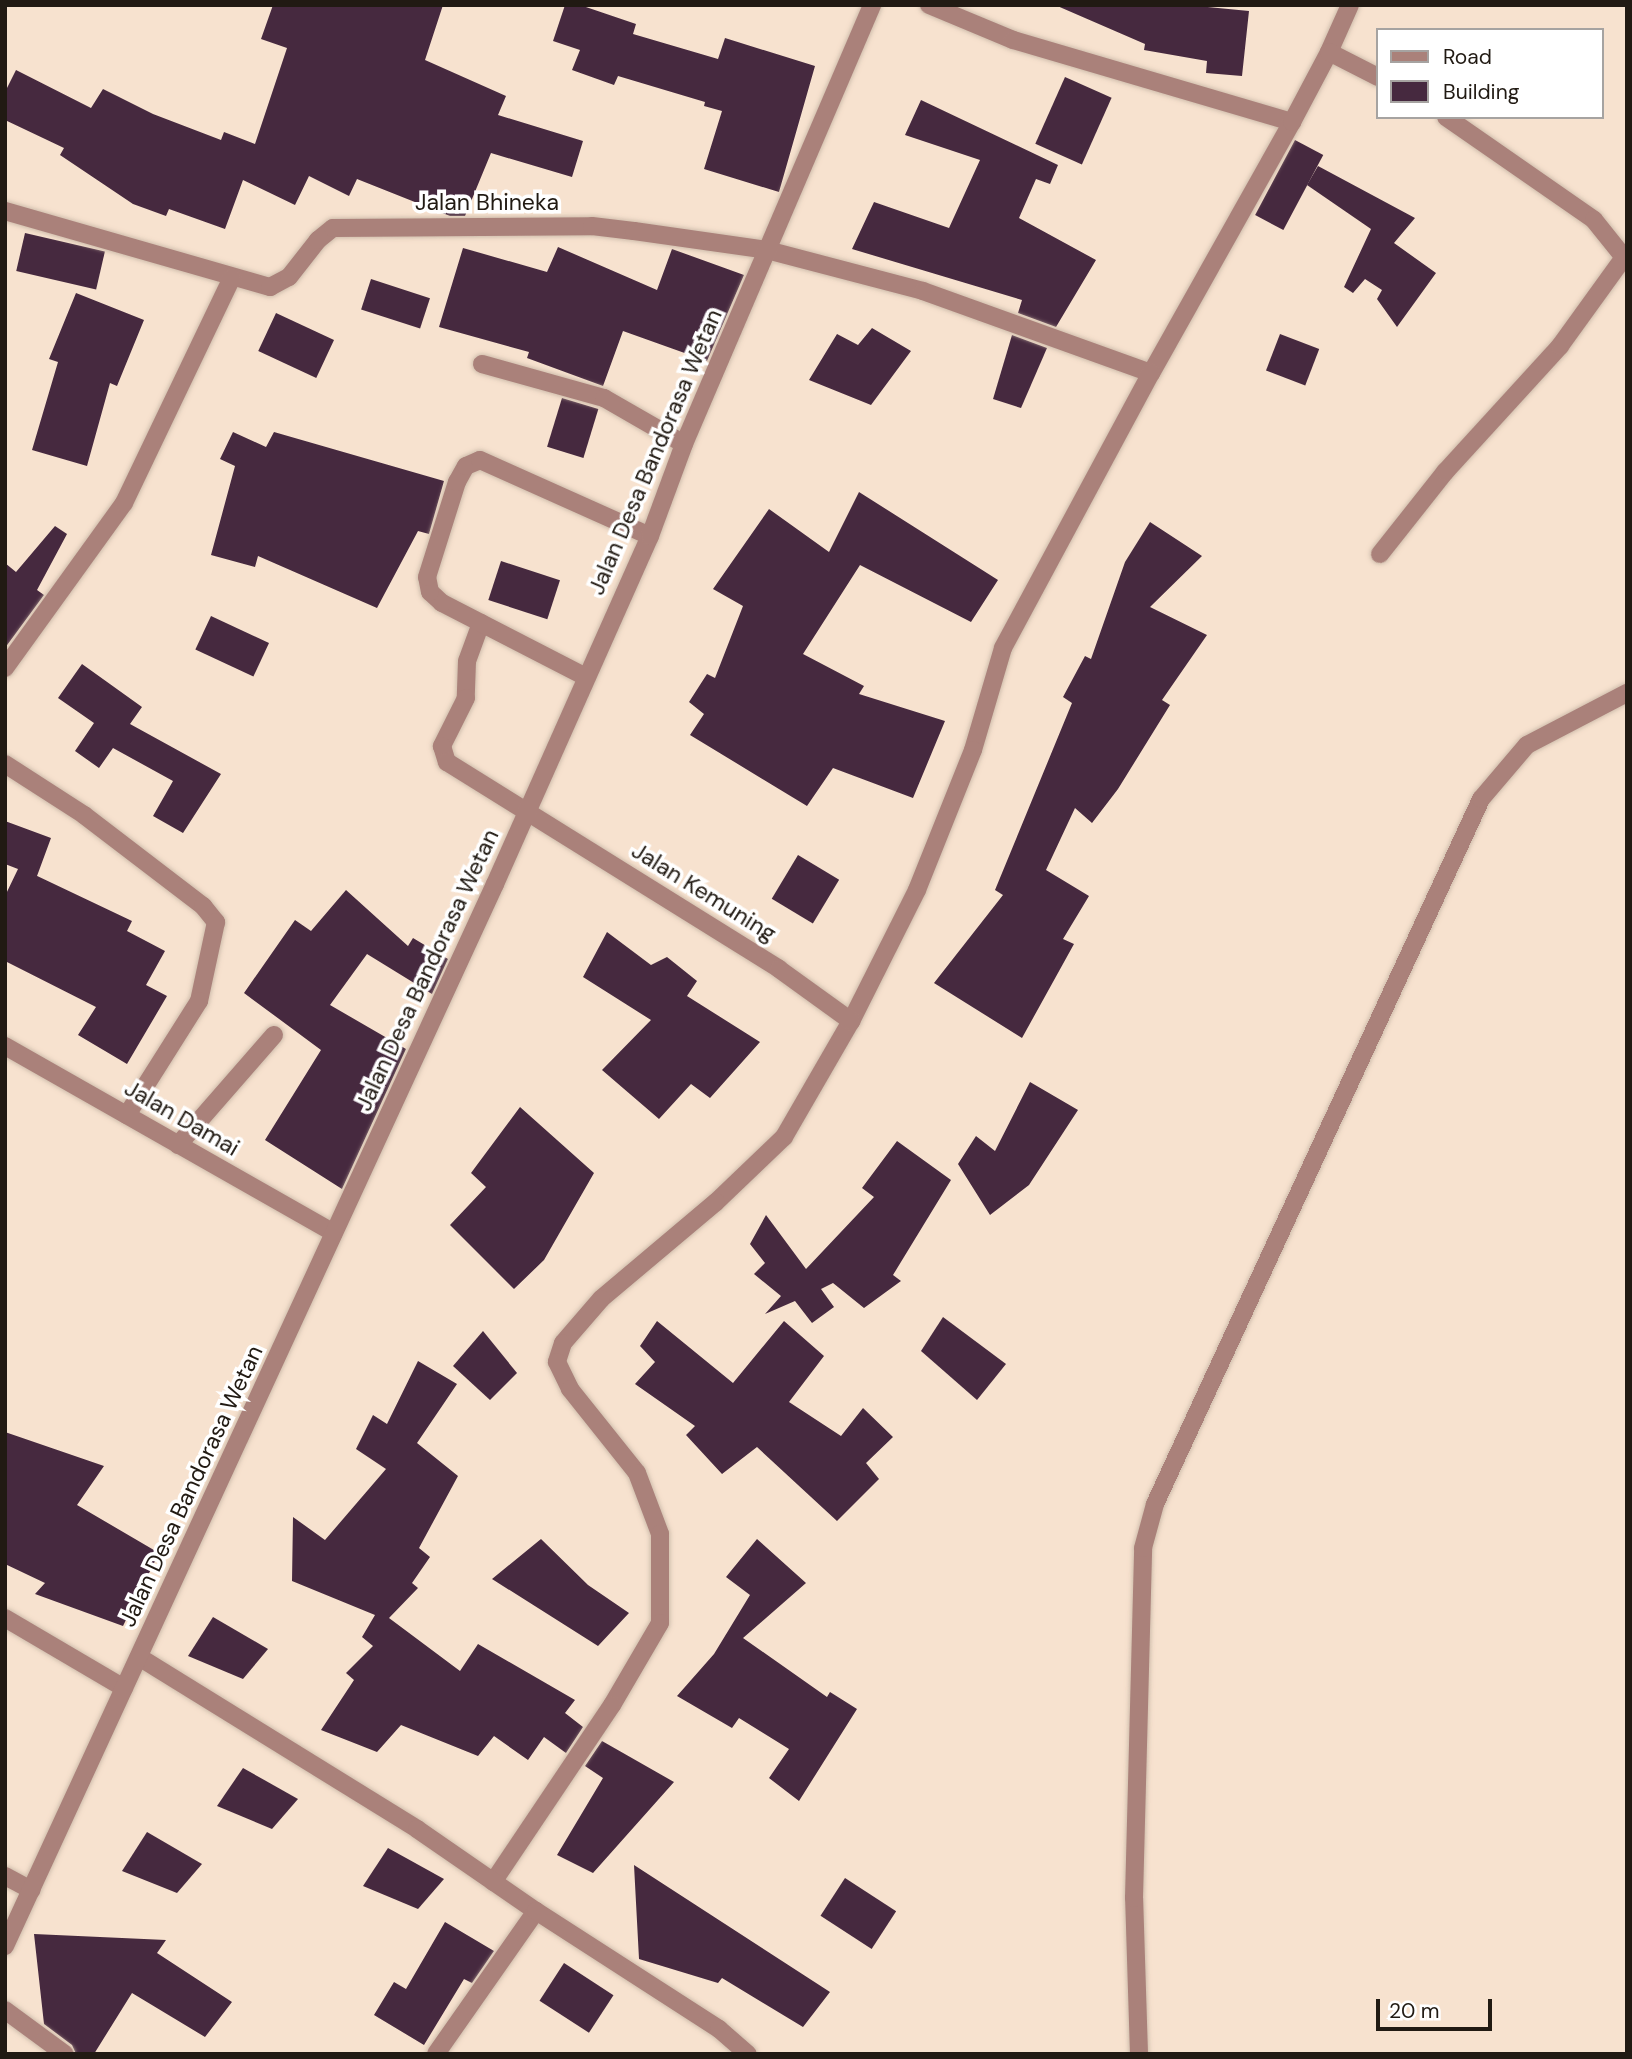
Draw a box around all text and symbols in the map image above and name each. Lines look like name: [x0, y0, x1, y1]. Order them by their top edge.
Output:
legend: [1376, 28, 1604, 119]
text: Road: [1443, 43, 1492, 71]
text: Building: [1443, 78, 1519, 106]
street label: Jalan Bhineka: [415, 188, 559, 216]
street label: Jalan Desa Bandorasa Wetan: [582, 305, 728, 599]
street label: Jalan Desa Bandorasa Wetan: [350, 825, 504, 1115]
street label: Jalan Kemuning: [627, 837, 781, 947]
street label: Jalan Damai: [120, 1074, 244, 1162]
street label: Jalan Desa Bandorasa Wetan: [114, 1341, 268, 1631]
scale bar: [1380, 1986, 1496, 2030]
text: 20 m: [1389, 1997, 1440, 2025]

